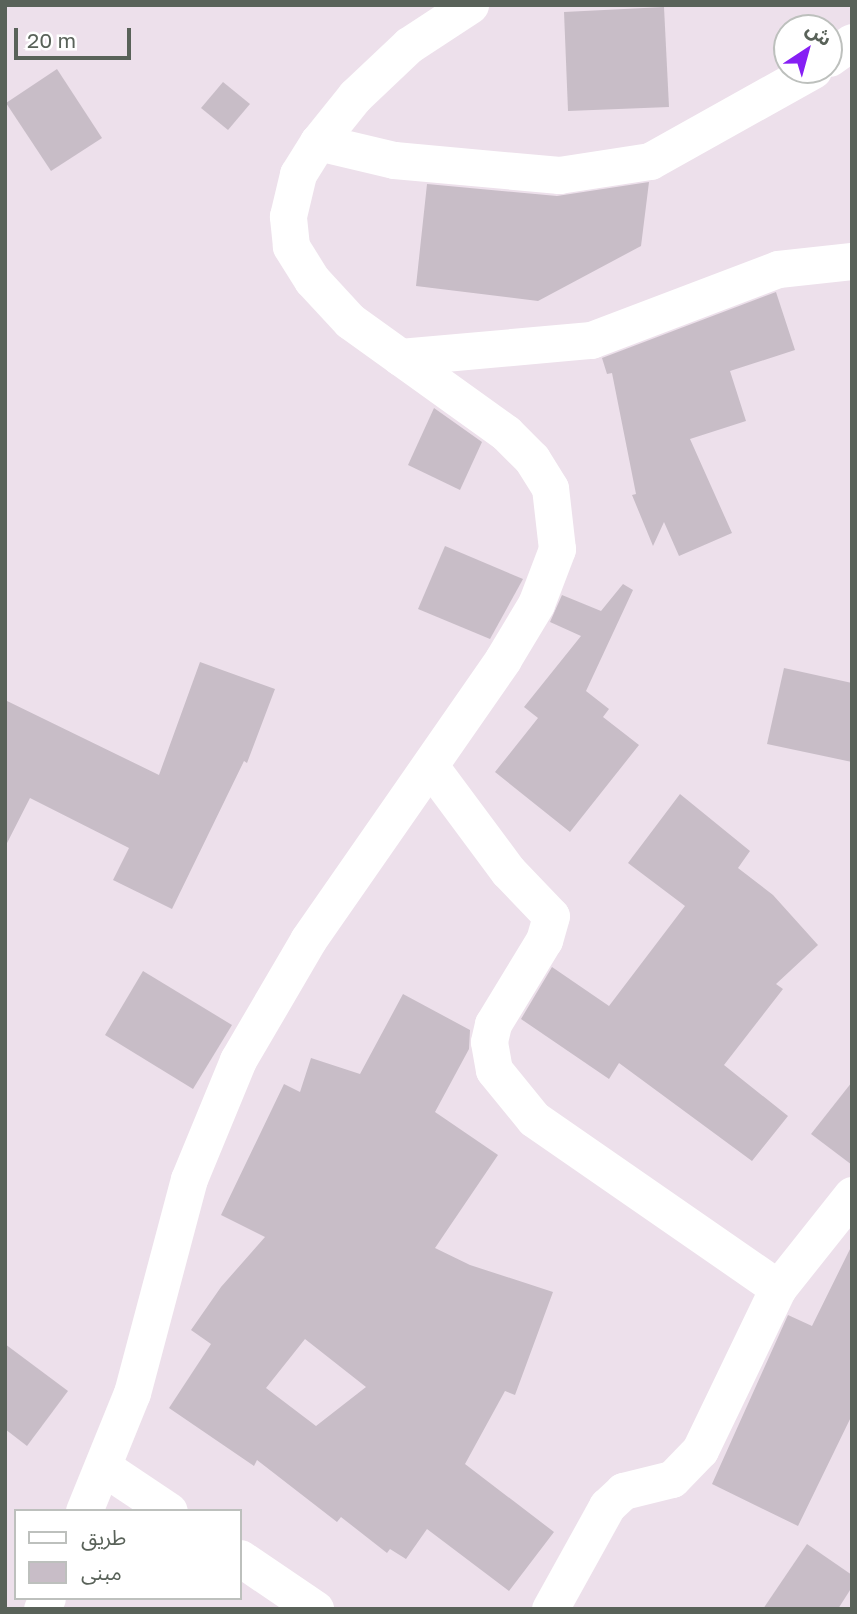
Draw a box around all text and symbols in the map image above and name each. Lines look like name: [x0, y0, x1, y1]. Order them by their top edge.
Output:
scale bar: [18, 14, 135, 58]
north arrow: [773, 14, 843, 84]
text: ش: [802, 16, 837, 50]
text: 20 m: [27, 27, 76, 53]
legend: [14, 1509, 242, 1600]
text: طريق: [81, 1524, 126, 1550]
text: مبنى: [81, 1559, 122, 1585]

